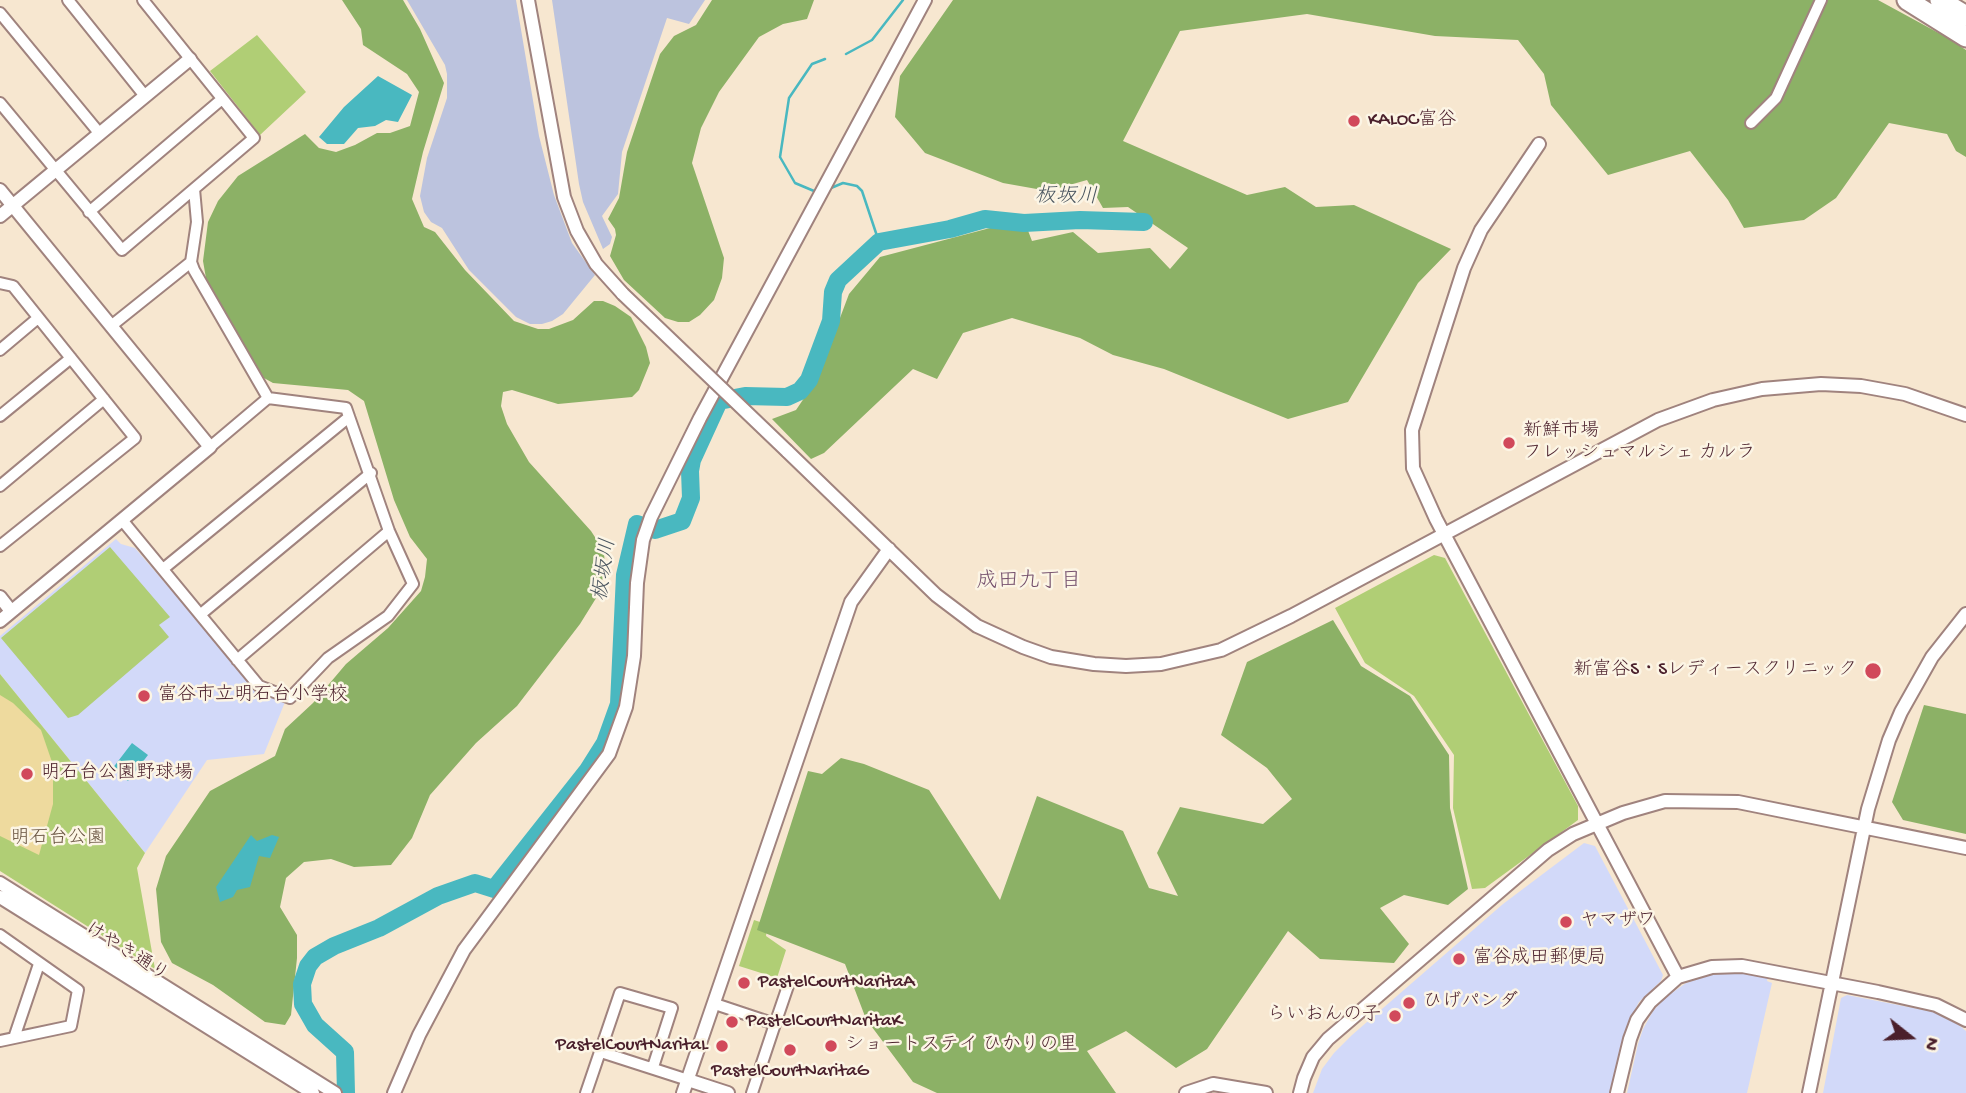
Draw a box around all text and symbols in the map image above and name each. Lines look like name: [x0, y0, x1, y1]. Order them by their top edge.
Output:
place label: KALOC富谷: [1368, 110, 1456, 132]
marker: KALOC富谷: [1346, 113, 1362, 129]
water label: 板坂川: [1034, 185, 1098, 211]
place label: 新鮮市場 フレッシュマルシェ カルラ: [1523, 421, 1755, 465]
marker: 新鮮市場 フレッシュマルシェ カルラ: [1501, 435, 1517, 451]
water label: 板坂川: [589, 537, 623, 603]
district label: 成田九丁目: [977, 570, 1081, 596]
place label: 新富谷S・Sレディースクリニック: [1573, 660, 1857, 682]
marker: 新富谷S・Sレディースクリニック: [1863, 661, 1883, 681]
place label: 富谷市立明石台小学校: [158, 685, 348, 707]
marker: 富谷市立明石台小学校: [136, 688, 152, 704]
place label: 明石台公園野球場: [41, 763, 193, 785]
marker: 明石台公園野球場: [19, 766, 35, 782]
park label: 明石台公園: [11, 828, 105, 850]
place label: ヤマザワ: [1580, 911, 1656, 933]
marker: ヤマザワ: [1558, 914, 1574, 930]
street label: けやき通り: [80, 918, 172, 988]
place label: 富谷成田郵便局: [1473, 948, 1606, 970]
marker: 富谷成田郵便局: [1451, 951, 1467, 967]
place label: PastelCourtNaritaA: [758, 972, 915, 994]
marker: PastelCourtNaritaA: [736, 975, 752, 991]
place label: ひげパンダ: [1423, 992, 1518, 1014]
marker: ひげパンダ: [1401, 995, 1417, 1011]
north arrow: [1875, 1002, 1945, 1072]
place label: らいおんの子: [1267, 1005, 1381, 1027]
marker: らいおんの子: [1387, 1008, 1403, 1024]
place label: PastelCourtNaritaK: [746, 1011, 902, 1033]
marker: PastelCourtNaritaK: [724, 1014, 740, 1030]
text: N: [1918, 1034, 1943, 1053]
place label: PastelCourtNaritaL: [556, 1035, 708, 1057]
place label: ショートステイ ひかりの里: [845, 1035, 1077, 1057]
marker: PastelCourtNaritaL: [714, 1038, 730, 1054]
marker: ショートステイ ひかりの里: [823, 1038, 839, 1054]
marker: PastelCourtNaritaG: [782, 1042, 798, 1058]
place label: PastelCourtNaritaG: [711, 1061, 869, 1083]

